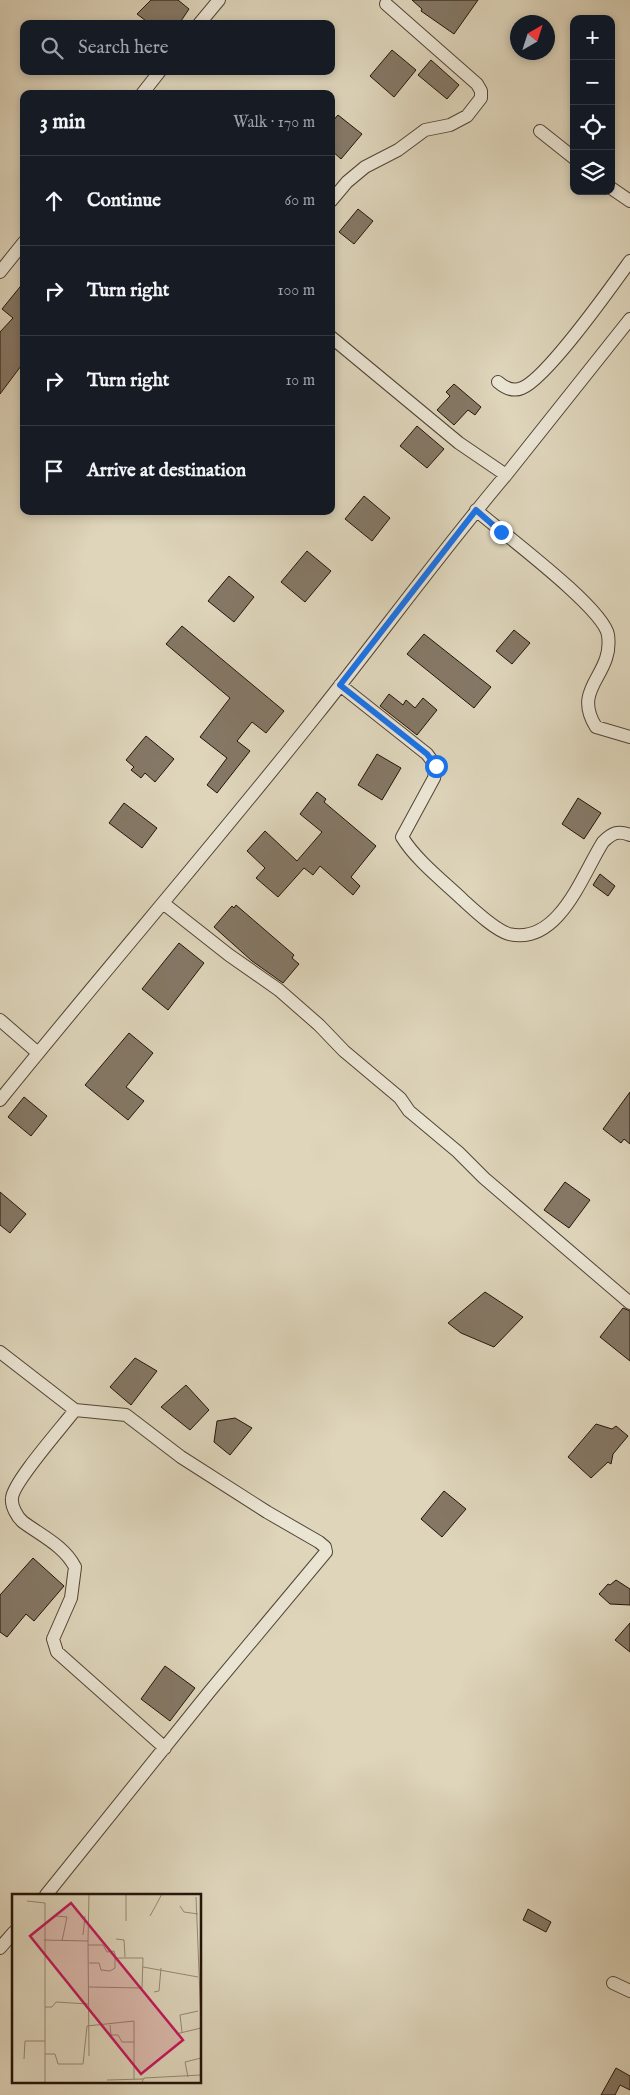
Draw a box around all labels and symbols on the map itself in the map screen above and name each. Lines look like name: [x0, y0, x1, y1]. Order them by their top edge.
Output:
north arrow: [510, 15, 555, 60]
route end: [490, 521, 513, 544]
route start: [425, 755, 448, 778]
inset map: [12, 1894, 201, 2082]

